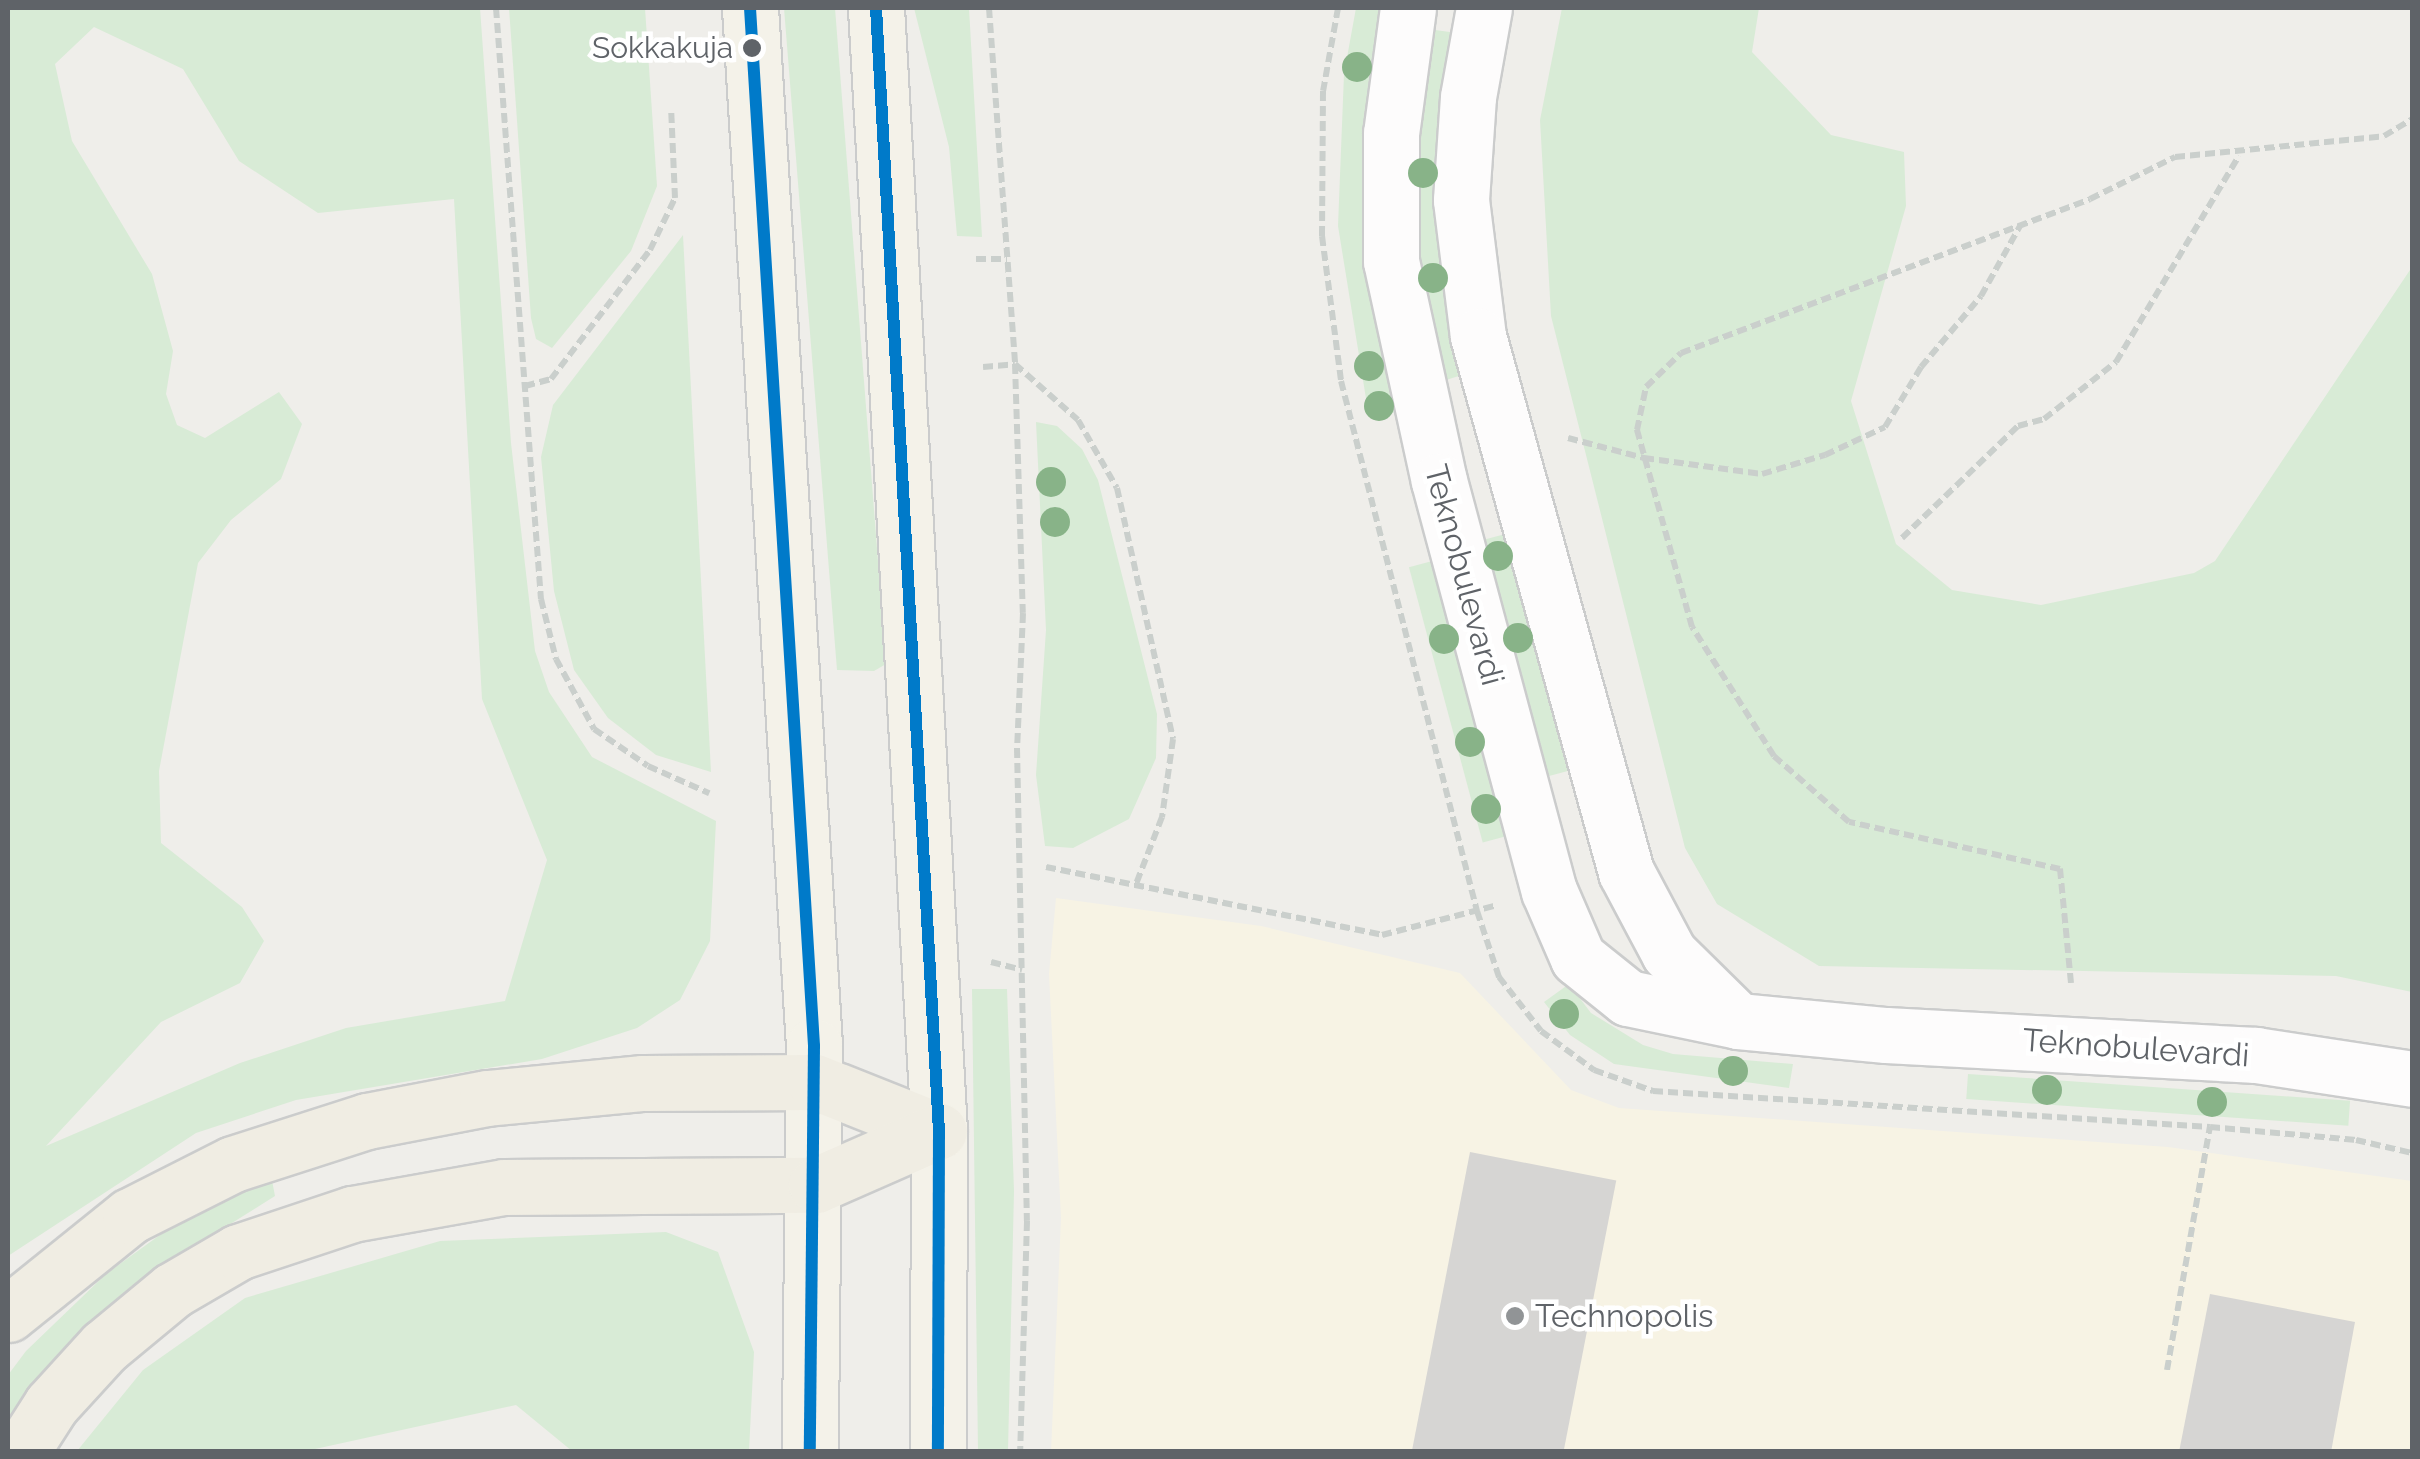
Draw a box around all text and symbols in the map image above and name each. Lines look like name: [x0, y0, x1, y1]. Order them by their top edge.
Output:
place label: Sokkakuja: [592, 30, 733, 66]
marker: Sokkakuja: [742, 38, 762, 58]
street label: Teknobulevardi: [1416, 460, 1512, 690]
street label: Teknobulevardi: [2021, 1021, 2251, 1075]
place label: Technopolis: [1535, 1297, 1714, 1335]
marker: Technopolis: [1504, 1305, 1526, 1327]

